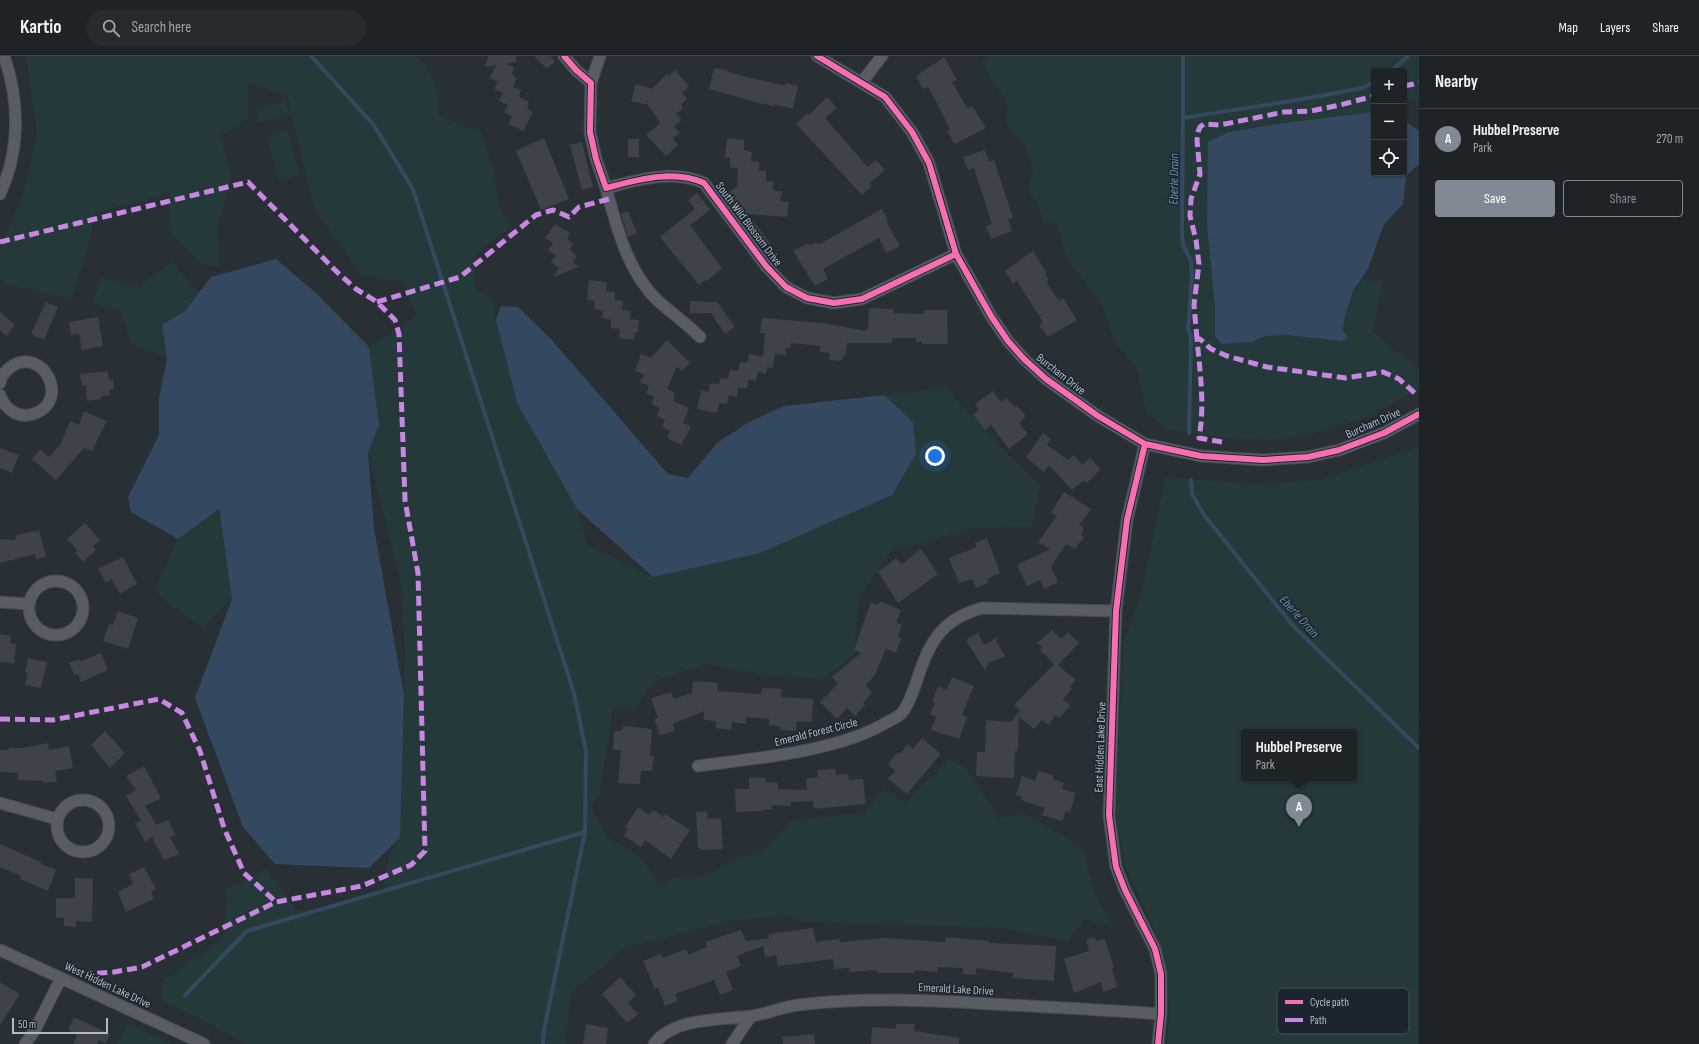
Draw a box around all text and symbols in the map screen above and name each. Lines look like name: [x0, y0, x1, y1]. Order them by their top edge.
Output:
search box: [86, 10, 366, 46]
text: Kartio: [20, 16, 62, 39]
icon: search: [100, 17, 122, 39]
text: Search here: [132, 18, 191, 37]
text: Map: [1558, 19, 1578, 36]
text: Layers: [1600, 19, 1630, 36]
text: Share: [1652, 19, 1679, 36]
map controls: [1371, 68, 1407, 176]
button: +: [1371, 68, 1407, 104]
text: Nearby: [1435, 72, 1478, 92]
button: −: [1371, 104, 1407, 140]
text: Hubbel Preserve: [1473, 121, 1559, 140]
text: A: [1445, 131, 1451, 147]
text: 270 m: [1656, 131, 1683, 147]
button: locate: [1371, 140, 1407, 176]
text: Park: [1473, 140, 1492, 156]
water label: Eberle Drain: [1166, 153, 1182, 205]
street label: South Wild Blossom Drive: [712, 179, 785, 270]
button: Save: [1435, 180, 1555, 217]
button: Share: [1563, 180, 1683, 217]
street label: Burcham Drive: [1033, 350, 1089, 398]
street label: Burcham Drive: [1343, 405, 1403, 442]
your location: [925, 446, 945, 466]
water label: Eberle Drain: [1276, 592, 1323, 642]
street label: East Hidden Lake Drive: [1091, 701, 1110, 793]
street label: Emerald Forest Circle: [773, 715, 859, 750]
popup: [1241, 729, 1357, 781]
text: Hubbel Preserve: [1256, 738, 1342, 757]
text: Park: [1256, 757, 1275, 773]
pin: A: [1286, 794, 1312, 827]
street label: West Hidden Lake Drive: [62, 959, 154, 1012]
street label: Emerald Lake Drive: [918, 980, 994, 999]
legend: [1277, 988, 1409, 1034]
text: Cycle path: [1310, 996, 1349, 1009]
text: Path: [1310, 1014, 1327, 1027]
scale bar: [12, 1016, 108, 1035]
text: 50 m: [18, 1018, 36, 1031]

